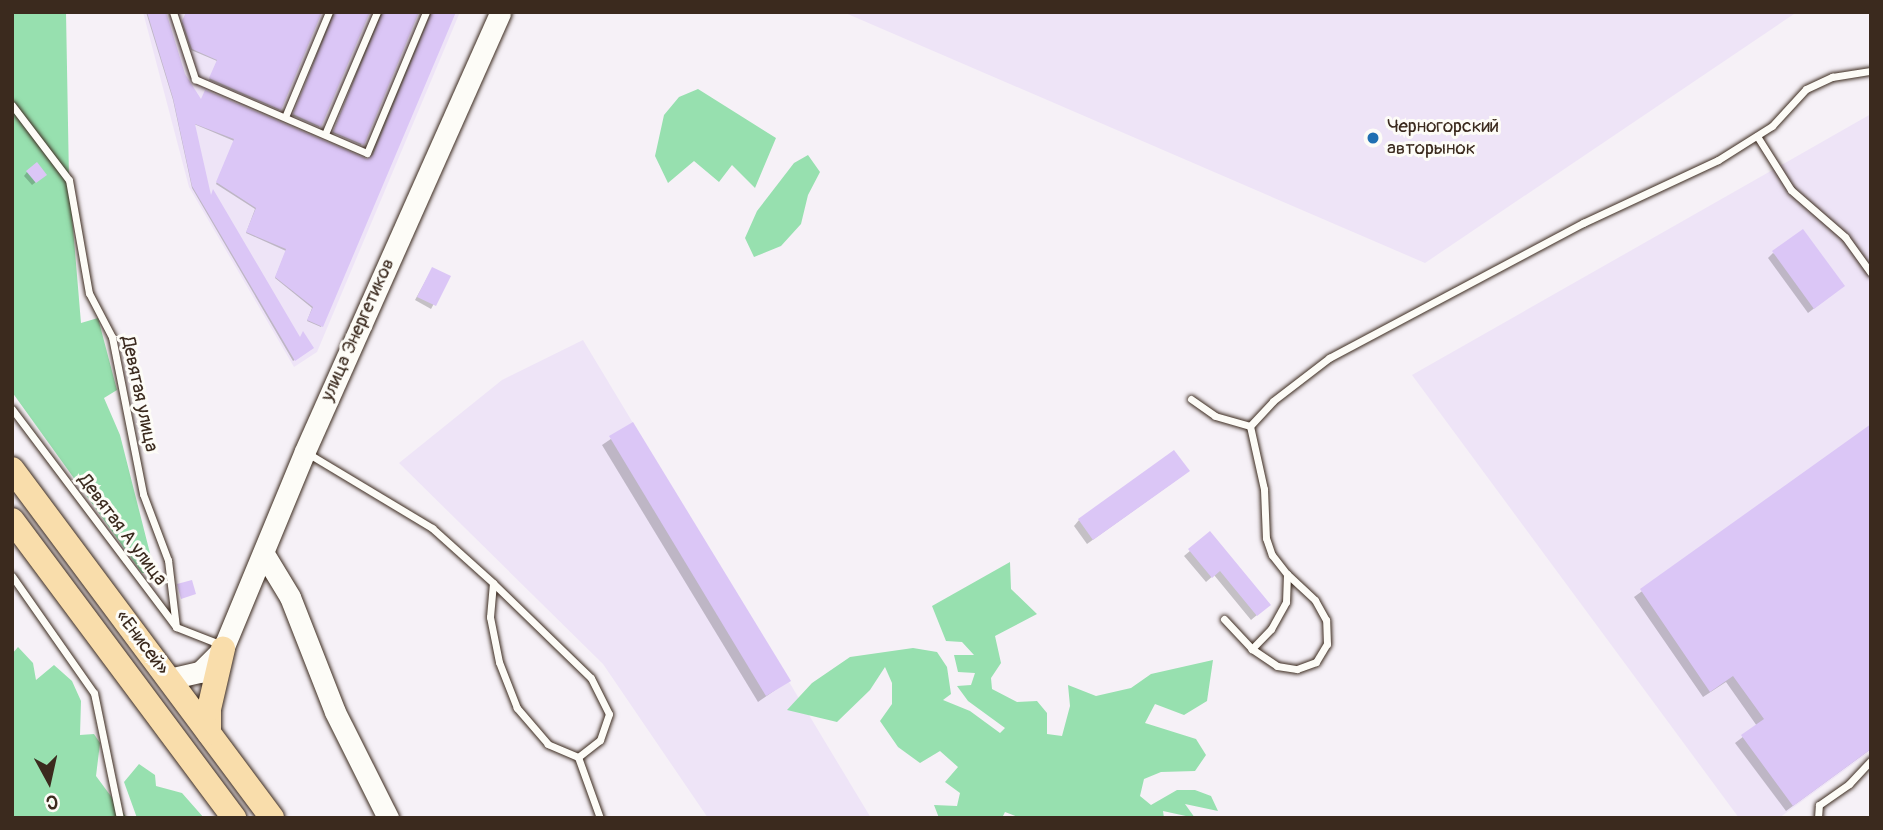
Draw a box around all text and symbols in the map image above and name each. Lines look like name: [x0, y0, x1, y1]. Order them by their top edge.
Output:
place label: Черногорский авторынок: [1387, 116, 1499, 160]
marker: Черногорский авторынок: [1365, 130, 1381, 146]
street label: улица Энергетиков: [316, 255, 400, 405]
street label: Девятая улица: [116, 334, 162, 454]
street label: Девятая А улица: [73, 470, 171, 590]
street label: «Енисей»: [110, 606, 174, 680]
north arrow: [14, 746, 84, 816]
text: С: [44, 789, 59, 814]

